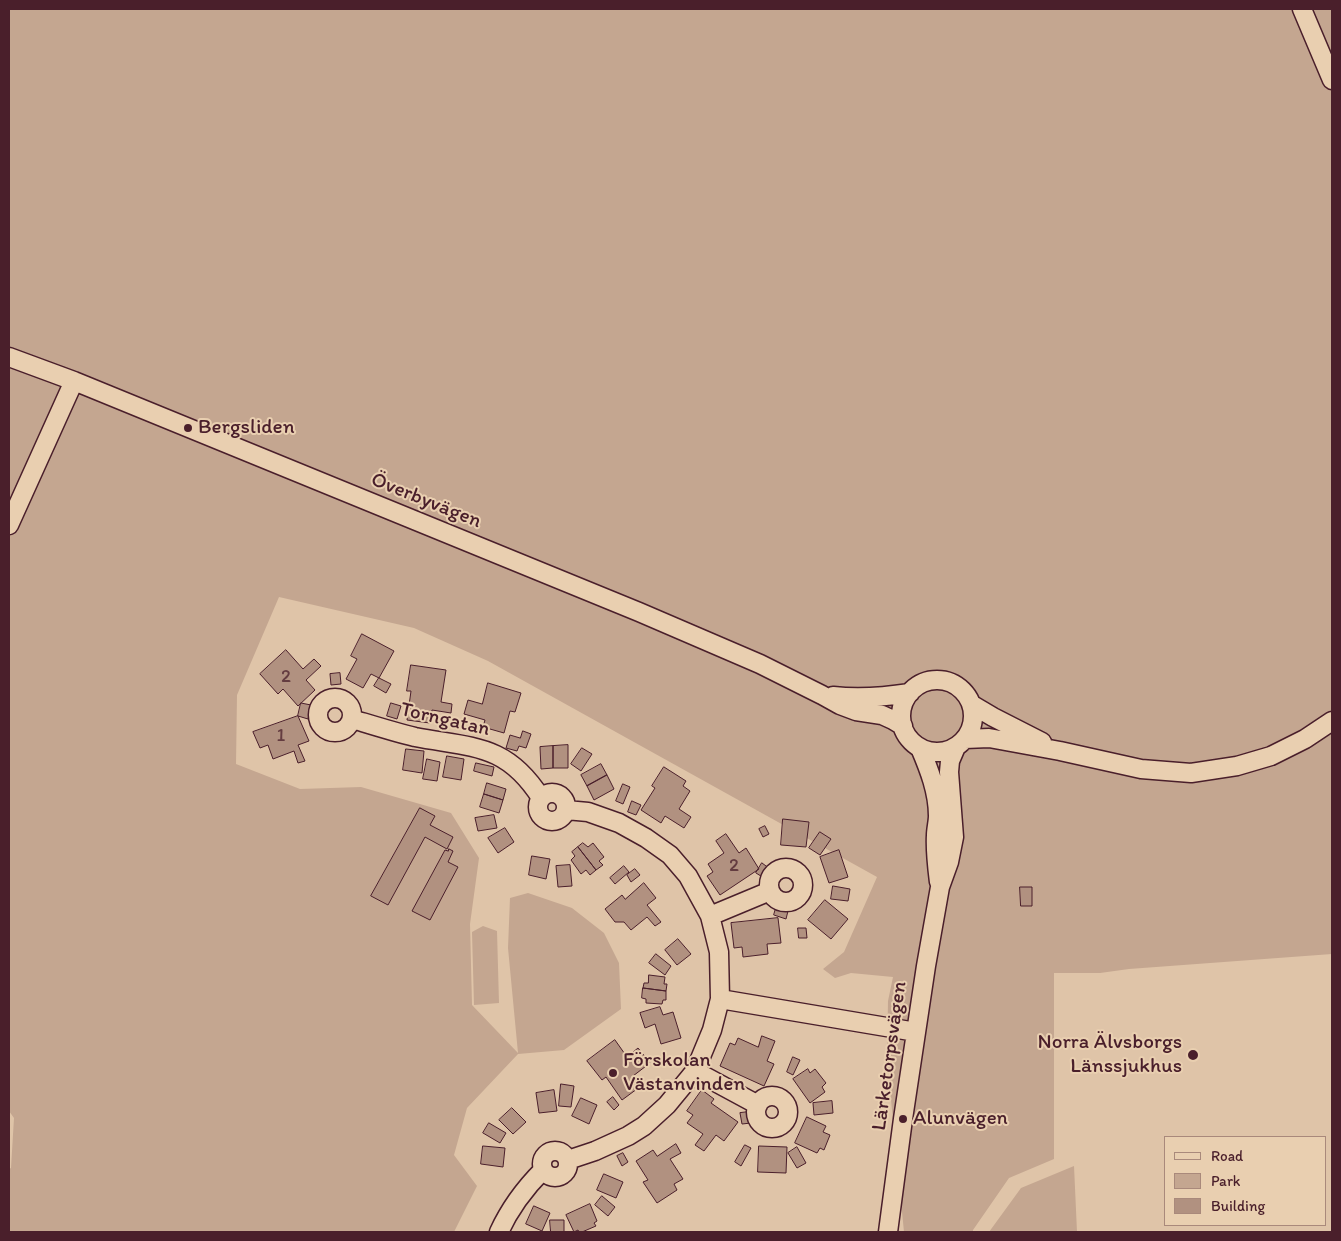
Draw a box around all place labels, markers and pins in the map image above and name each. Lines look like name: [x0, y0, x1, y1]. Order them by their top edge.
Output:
place label: Bergsliden: [198, 415, 295, 441]
marker: Bergsliden: [182, 422, 194, 434]
place label: Norra Älvsborgs Länssjukhus: [1037, 1030, 1182, 1080]
place label: Förskolan Västanvinden: [623, 1048, 745, 1098]
marker: Norra Älvsborgs Länssjukhus: [1186, 1048, 1200, 1062]
marker: Förskolan Västanvinden: [607, 1067, 619, 1079]
place label: Alunvägen: [913, 1106, 1008, 1132]
marker: Alunvägen: [897, 1113, 909, 1125]

